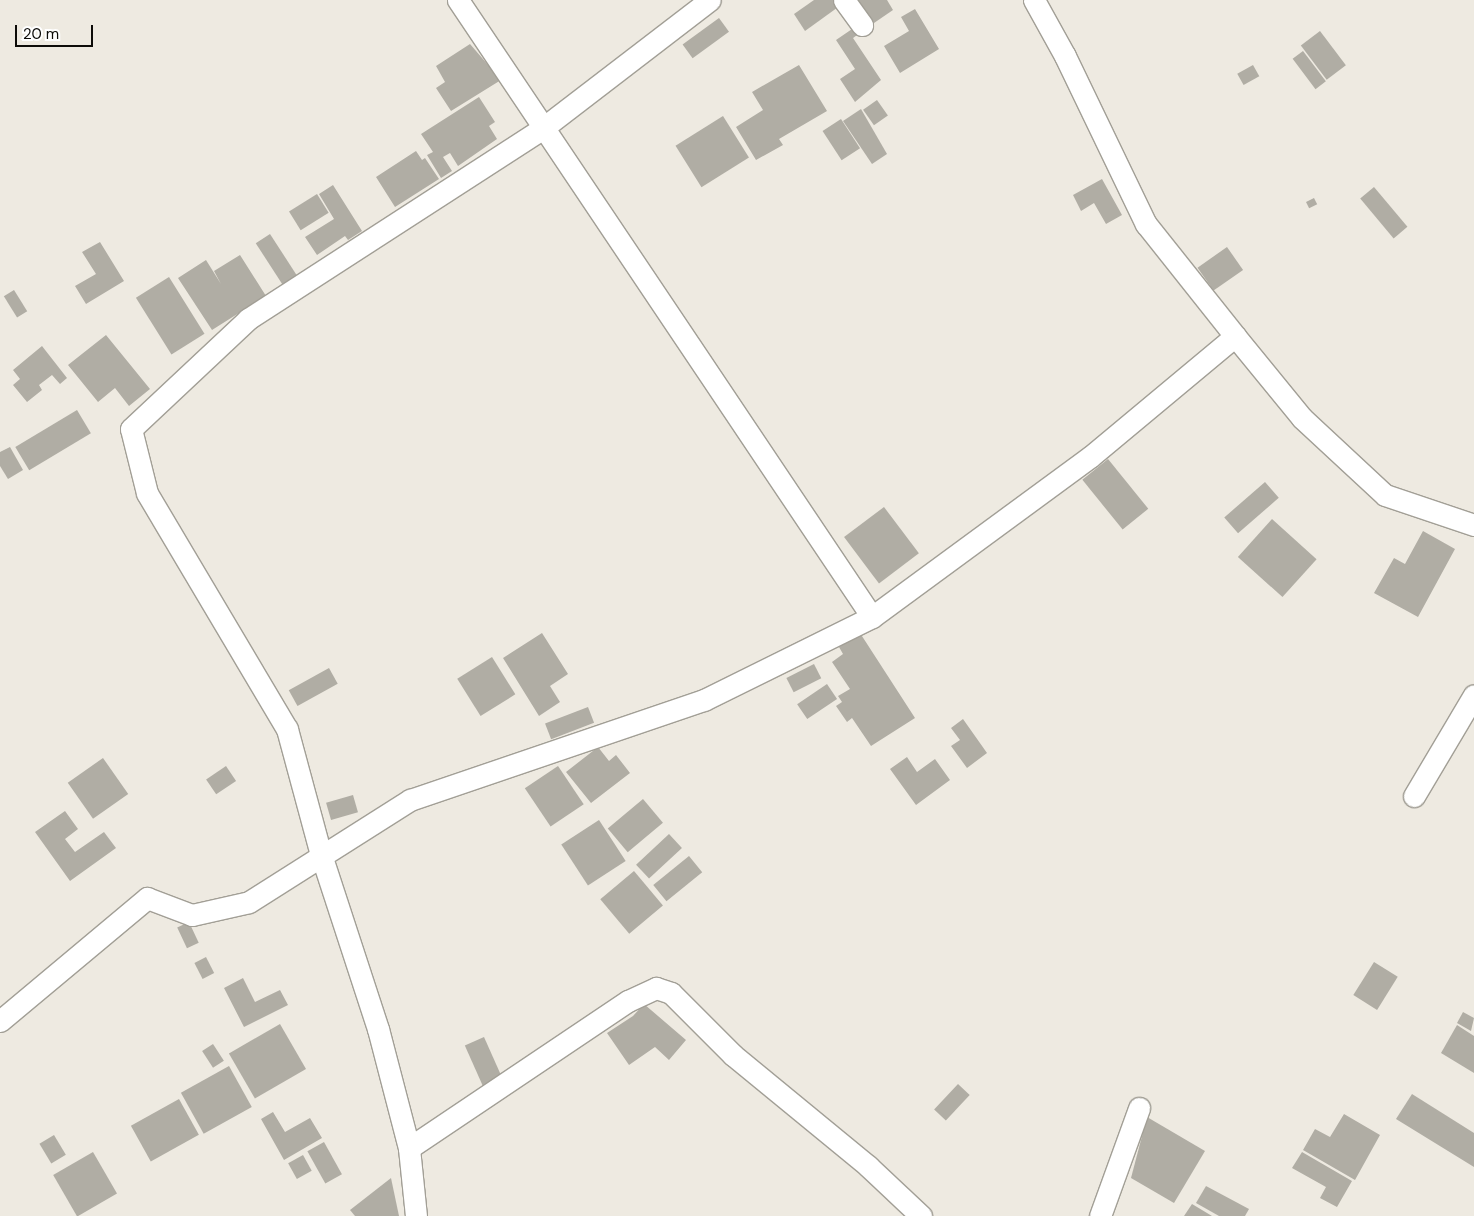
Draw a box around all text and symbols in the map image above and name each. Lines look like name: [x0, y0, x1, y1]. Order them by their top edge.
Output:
scale bar: [18, 15, 95, 47]
text: 20 m: [23, 24, 59, 44]

